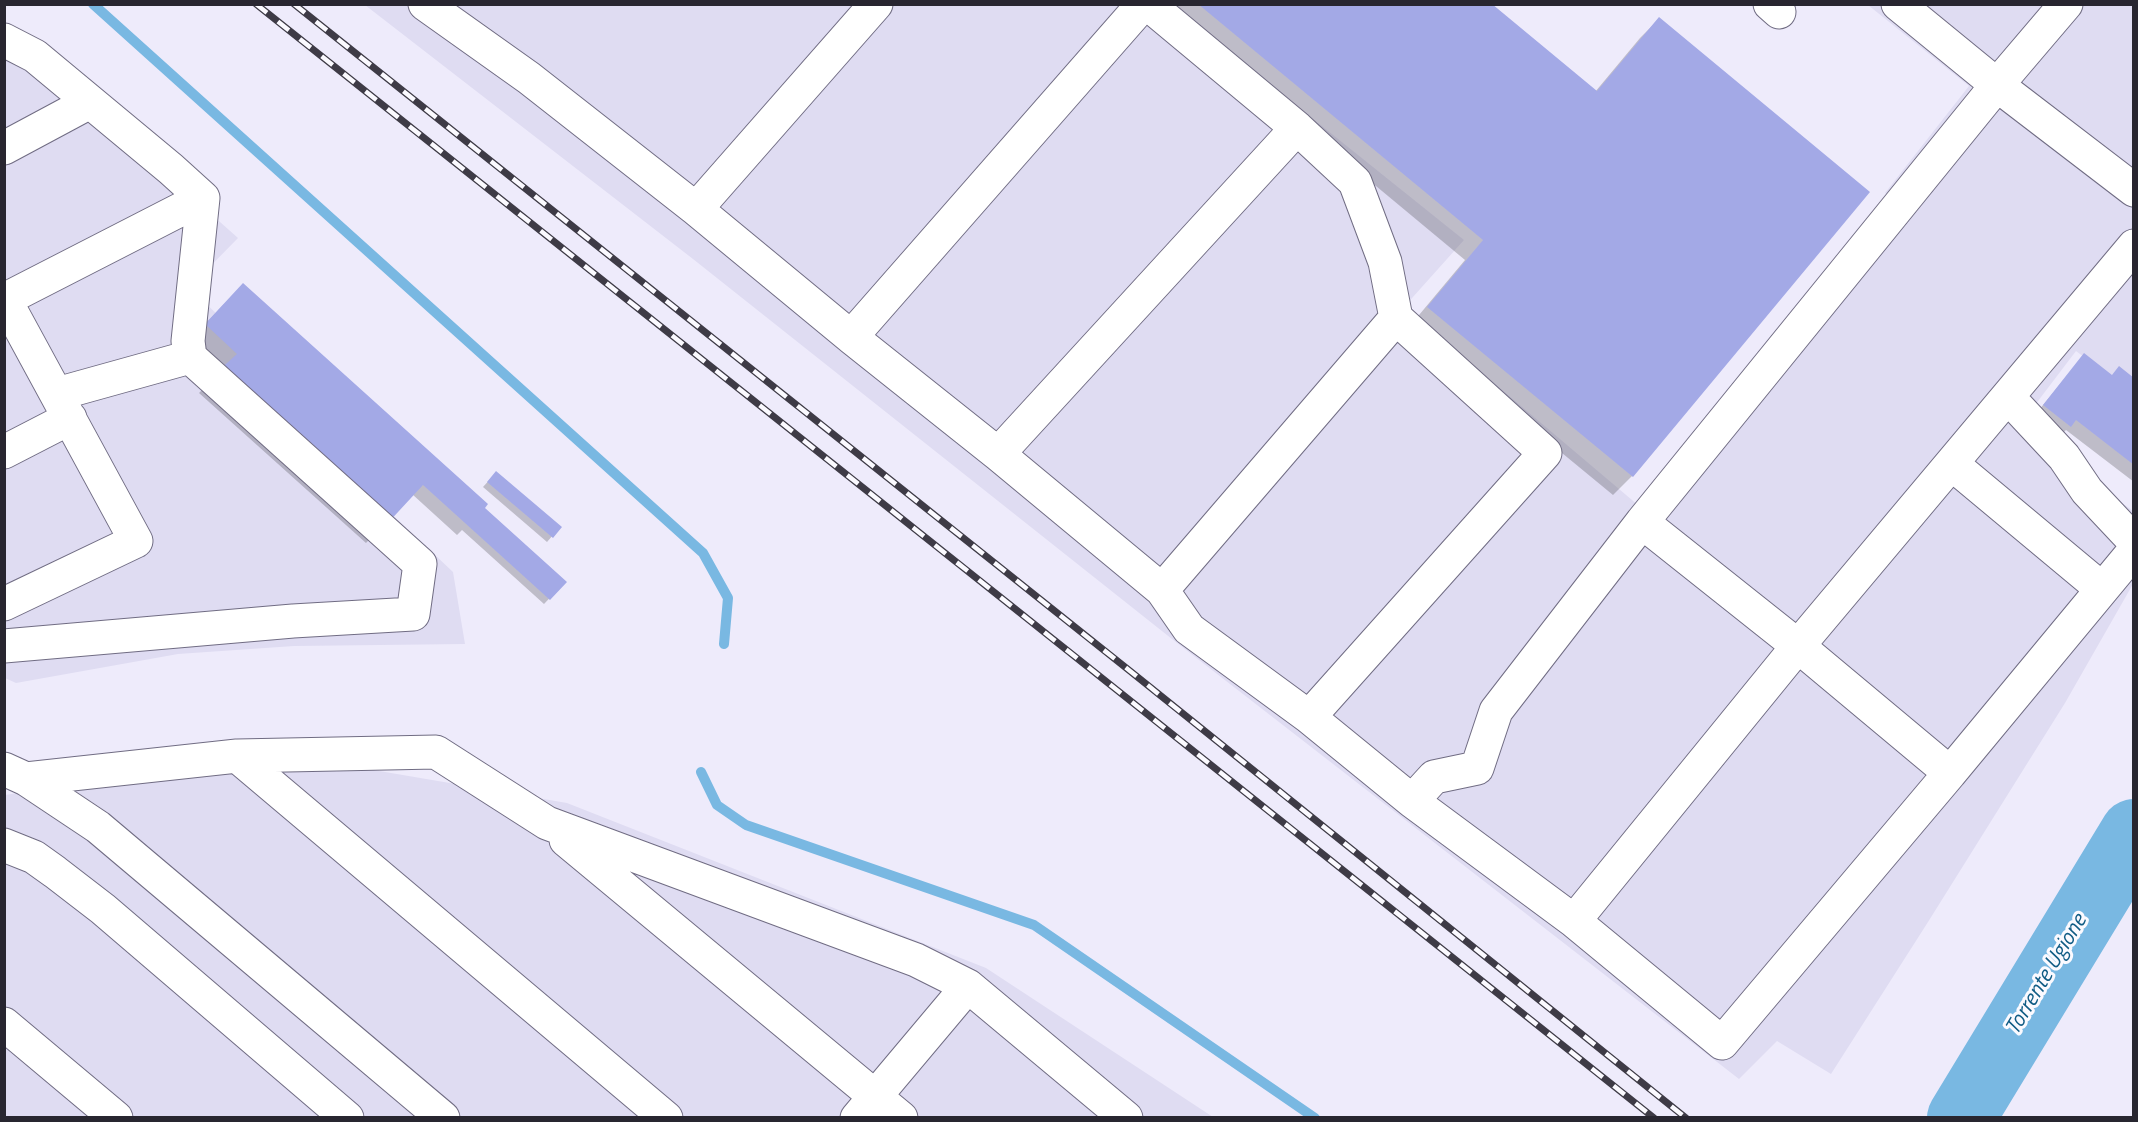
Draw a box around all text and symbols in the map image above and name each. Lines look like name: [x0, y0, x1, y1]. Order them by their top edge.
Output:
water label: Torrente Ugione: [2001, 910, 2093, 1040]

